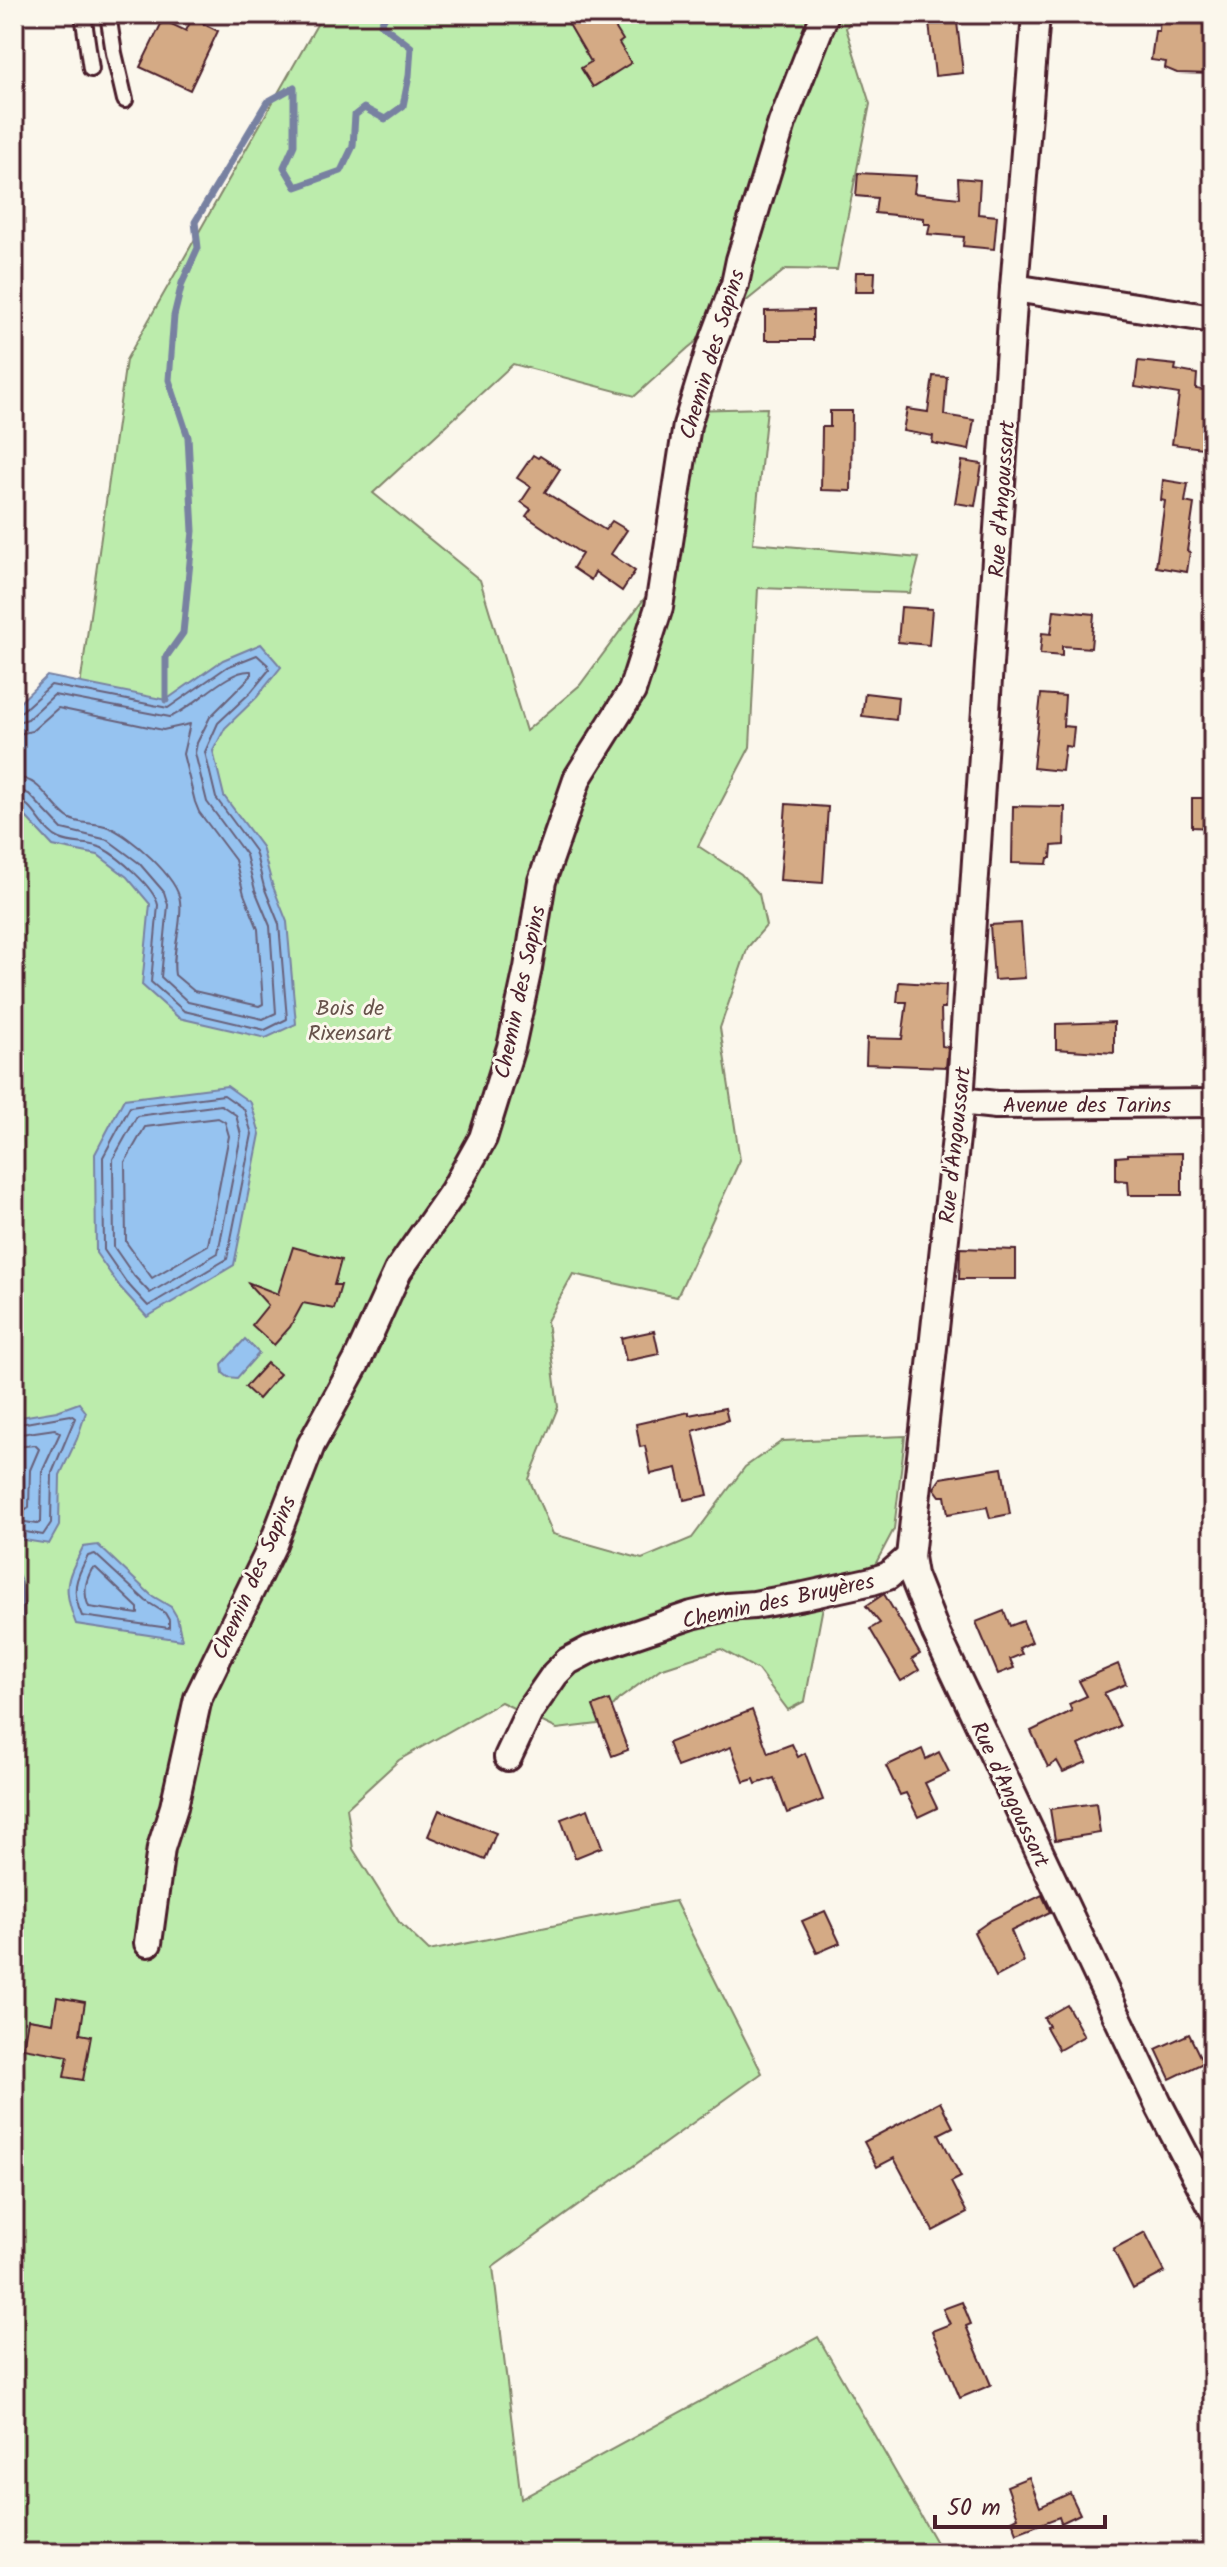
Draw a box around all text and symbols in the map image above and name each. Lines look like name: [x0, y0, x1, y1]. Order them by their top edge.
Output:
street label: Chemin des Sapins: [671, 265, 756, 444]
street label: Rue d'Angoussart: [981, 419, 1026, 579]
street label: Chemin des Sapins: [486, 902, 557, 1082]
park label: Bois de Rixensart: [308, 992, 393, 1052]
street label: Rue d'Angoussart: [931, 1065, 982, 1225]
street label: Avenue des Tarins: [1003, 1089, 1172, 1124]
street label: Chemin des Sapins: [203, 1490, 307, 1666]
street label: Chemin des Bruyères: [679, 1565, 878, 1640]
street label: Rue d'Angoussart: [960, 1716, 1058, 1874]
scale bar: [935, 2479, 1105, 2529]
text: 50 m: [947, 2489, 1001, 2528]

